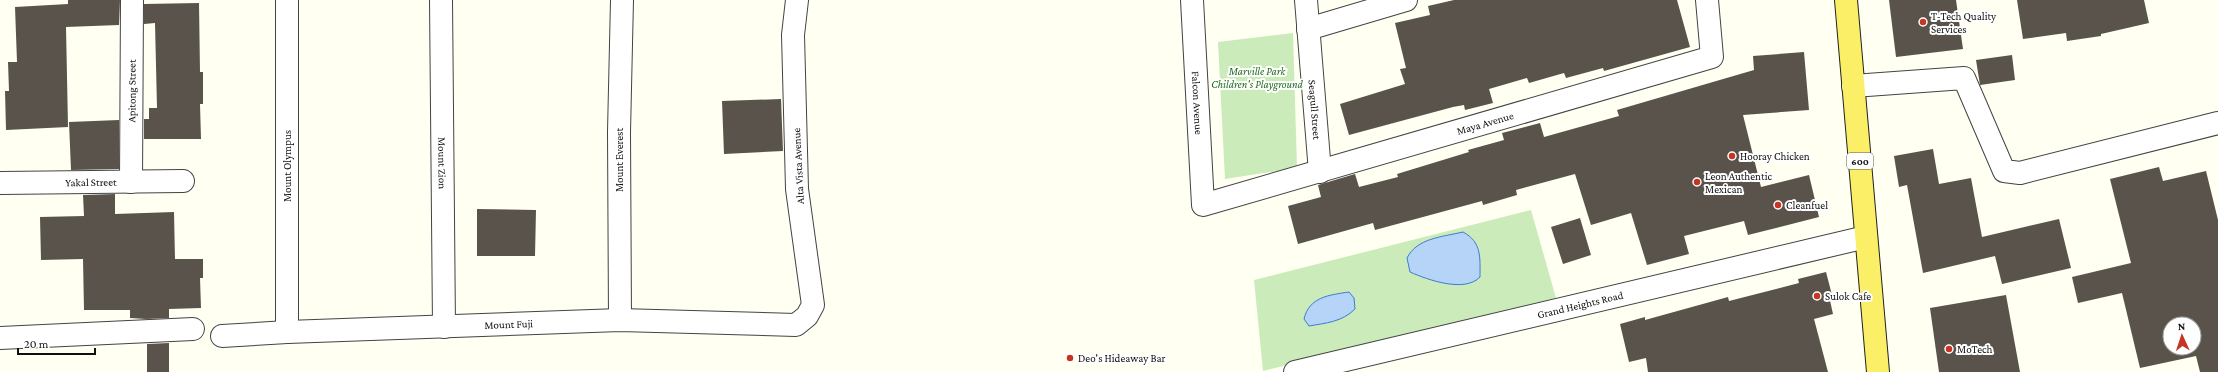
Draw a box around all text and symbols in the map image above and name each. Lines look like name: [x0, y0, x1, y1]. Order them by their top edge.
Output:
place label: T-Tech Quality Services: [1931, 10, 1997, 35]
marker: T-Tech Quality Services: [1918, 17, 1928, 27]
street label: Apitong Street: [125, 59, 139, 123]
park label: Marville Park Children's Playground: [1211, 65, 1304, 91]
street label: Falcon Avenue: [1190, 71, 1205, 135]
street label: Seagull Street: [1307, 79, 1323, 140]
street label: Maya Avenue: [1455, 109, 1515, 137]
street label: Alta Vista Avenue: [790, 127, 806, 204]
street label: Mount Everest: [613, 128, 625, 192]
street label: Mount Olympus: [281, 130, 294, 202]
street label: Mount Zion: [436, 137, 449, 189]
place label: Hooray Chicken: [1740, 150, 1810, 163]
marker: Hooray Chicken: [1727, 151, 1737, 161]
road number: 600: [1847, 153, 1873, 169]
place label: Leon Authentic Mexican: [1705, 170, 1773, 195]
street label: Yakal Street: [65, 176, 117, 188]
marker: Leon Authentic Mexican: [1692, 177, 1702, 187]
place label: Cleanfuel: [1786, 199, 1828, 211]
marker: Cleanfuel: [1773, 200, 1783, 210]
street label: Grand Heights Road: [1536, 289, 1625, 321]
place label: Sulok Cafe: [1825, 290, 1871, 302]
marker: Sulok Cafe: [1812, 291, 1822, 301]
north arrow: [2162, 316, 2202, 356]
street label: Mount Fuji: [484, 317, 533, 331]
text: N: [2177, 320, 2186, 332]
scale bar: [18, 330, 95, 356]
text: 20 m: [24, 337, 49, 351]
place label: MoTech: [1957, 343, 1992, 355]
marker: MoTech: [1944, 344, 1954, 354]
place label: Deo's Hideaway Bar: [1078, 352, 1166, 365]
marker: Deo's Hideaway Bar: [1065, 353, 1075, 363]

